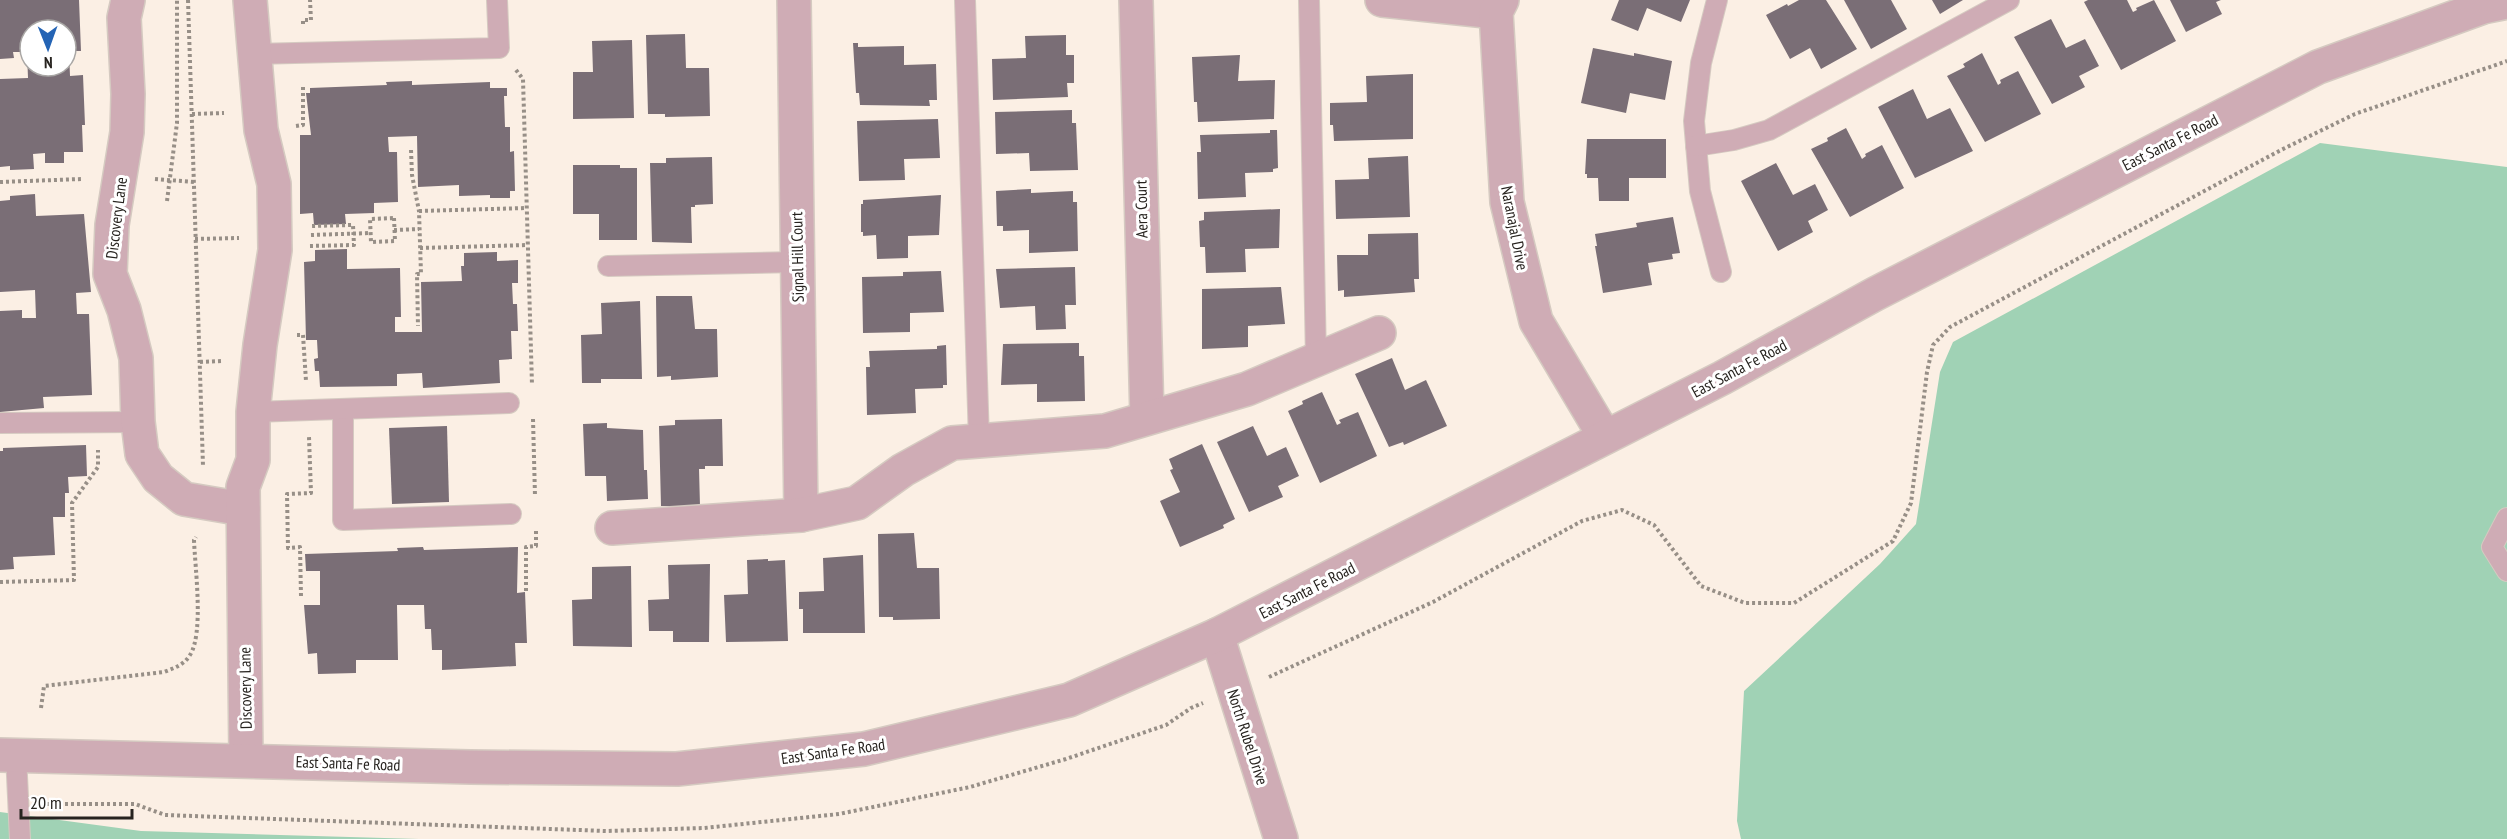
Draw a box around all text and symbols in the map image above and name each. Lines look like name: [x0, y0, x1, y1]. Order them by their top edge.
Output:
north arrow: [18, 18, 78, 78]
text: N: [44, 53, 53, 73]
street label: East Santa Fe Road: [2119, 109, 2221, 175]
street label: Discovery Lane: [101, 176, 131, 260]
street label: Aera Court: [1130, 179, 1152, 238]
street label: Naranajal Drive: [1497, 184, 1533, 272]
street label: Signal Hill Court: [786, 211, 808, 302]
street label: East Santa Fe Road: [1688, 335, 1790, 401]
street label: East Santa Fe Road: [1256, 557, 1358, 623]
street label: Discovery Lane: [234, 647, 256, 729]
street label: North Rubel Drive: [1223, 687, 1273, 787]
street label: East Santa Fe Road: [780, 734, 886, 768]
street label: East Santa Fe Road: [295, 751, 401, 775]
scale bar: [21, 782, 132, 820]
text: 20 m: [30, 791, 62, 814]

